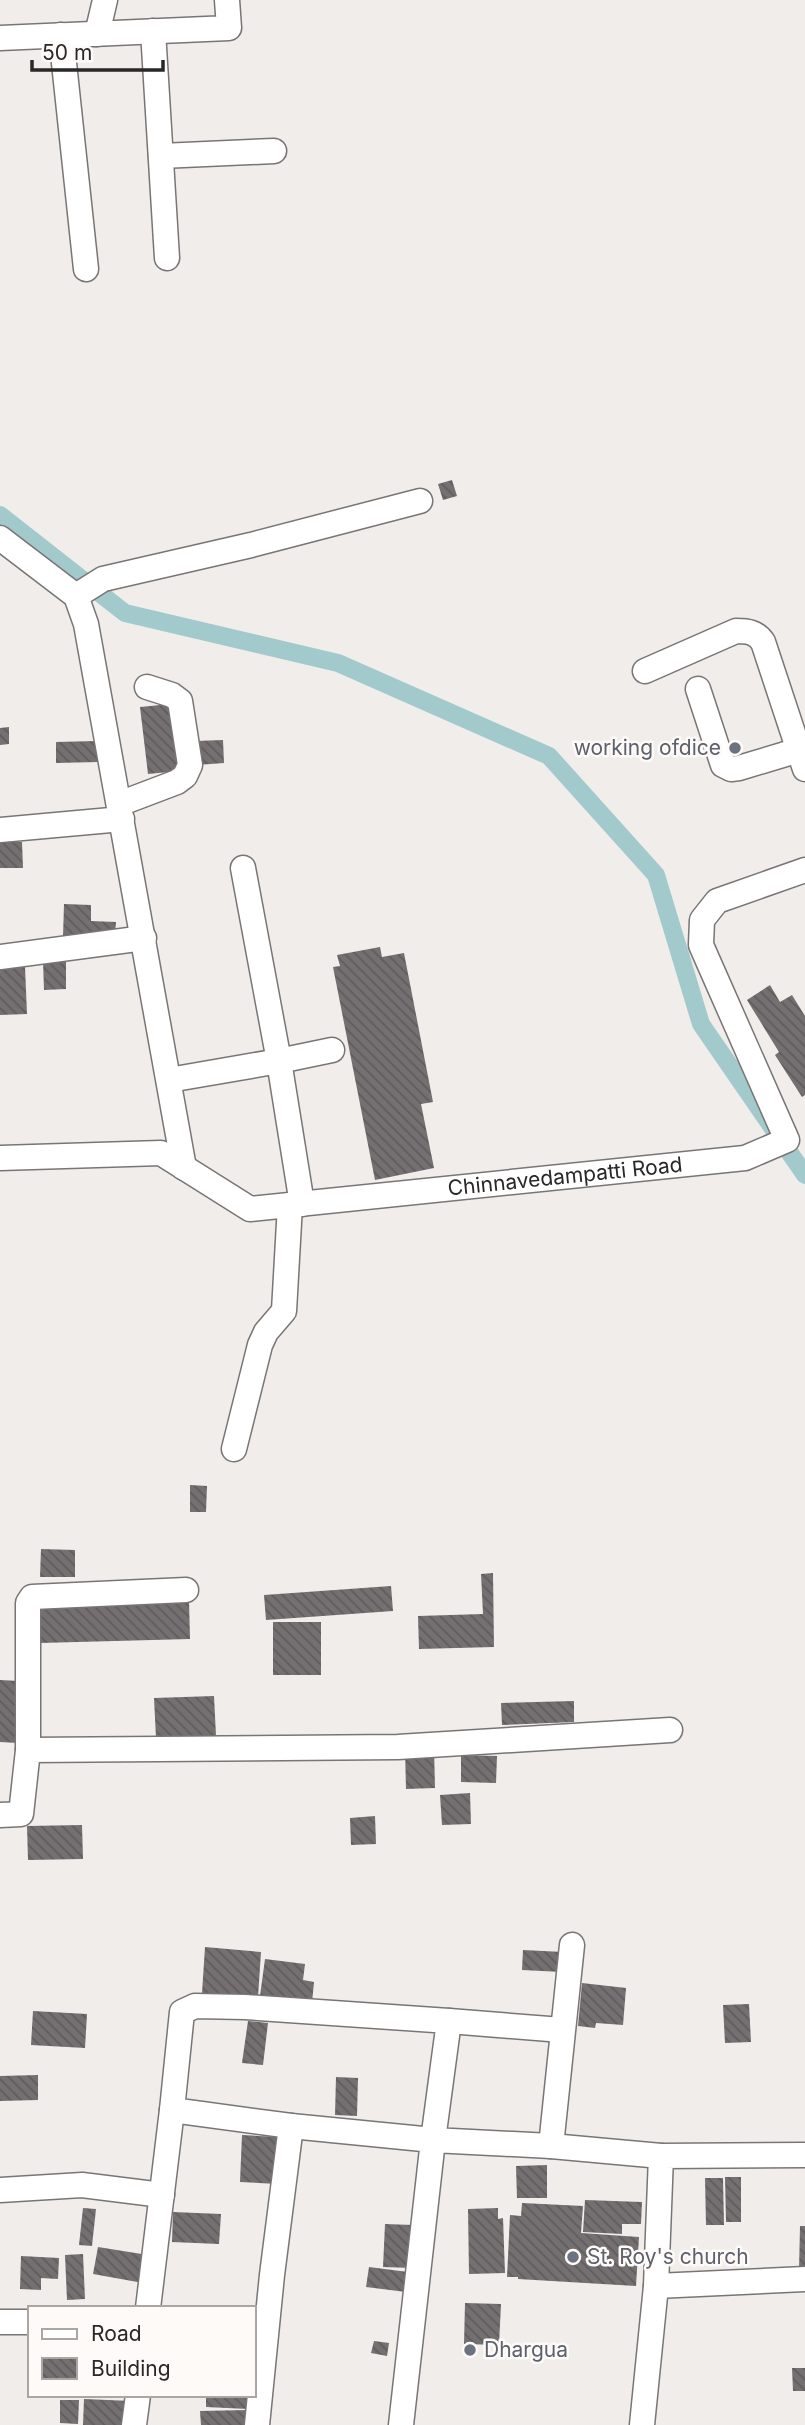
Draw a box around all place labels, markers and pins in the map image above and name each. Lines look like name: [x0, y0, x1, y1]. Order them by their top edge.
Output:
place label: working ofdice: [574, 735, 721, 760]
marker: working ofdice: [727, 740, 743, 756]
place label: St. Roy's church: [587, 2244, 749, 2269]
marker: St. Roy's church: [565, 2249, 581, 2265]
place label: Dhargua: [484, 2337, 568, 2362]
marker: Dhargua: [462, 2342, 478, 2358]

